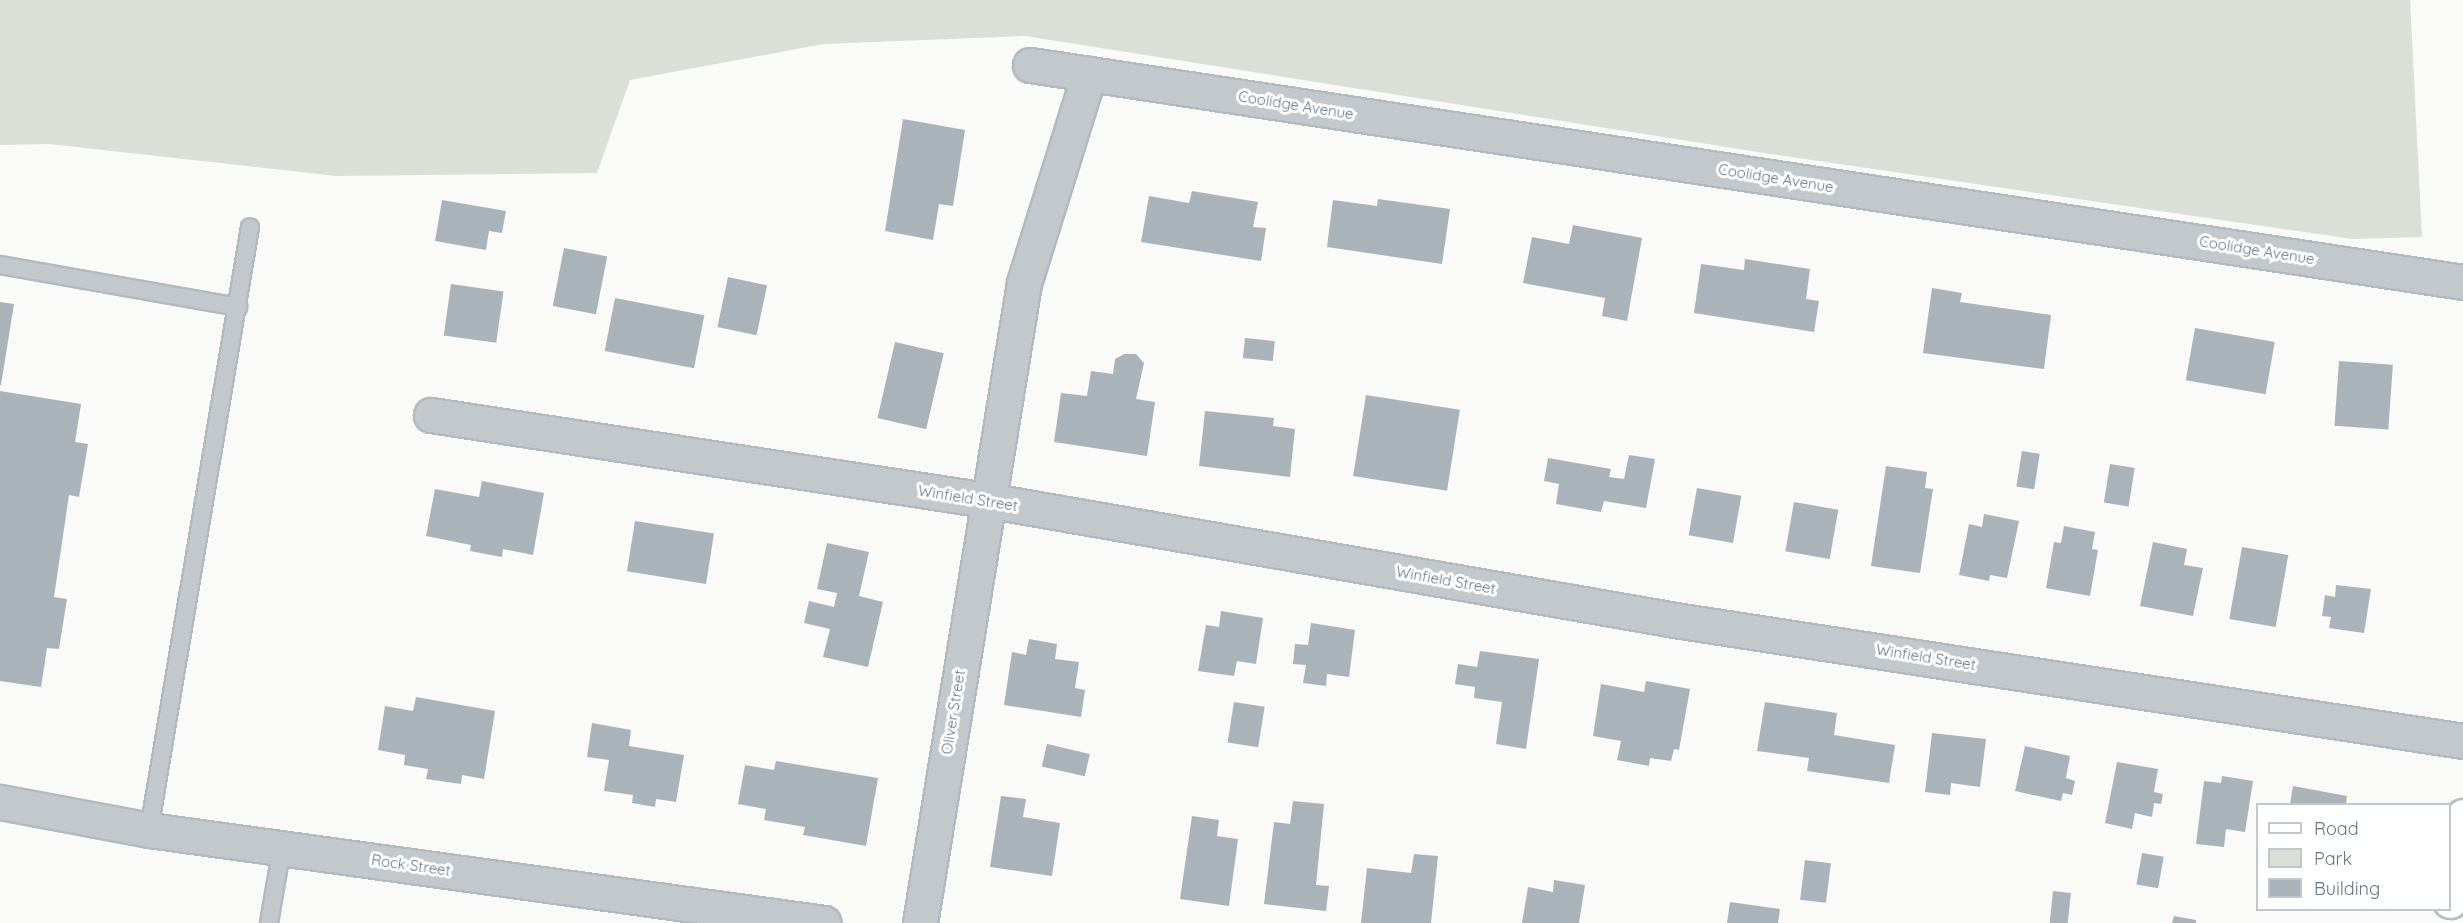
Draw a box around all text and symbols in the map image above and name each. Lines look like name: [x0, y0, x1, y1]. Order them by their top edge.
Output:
street label: Coolidge Avenue: [1237, 87, 1355, 123]
street label: Coolidge Avenue: [1717, 160, 1835, 196]
street label: Coolidge Avenue: [2198, 232, 2316, 268]
street label: Winfield Street: [917, 481, 1019, 515]
street label: Winfield Street: [1395, 562, 1497, 598]
street label: Winfield Street: [1875, 640, 1977, 674]
street label: Oliver Street: [937, 668, 969, 756]
legend: [2256, 803, 2451, 911]
text: Road: [2314, 817, 2359, 840]
text: Park: [2314, 847, 2352, 870]
street label: Rock Street: [370, 851, 452, 879]
text: Building: [2314, 877, 2380, 900]

